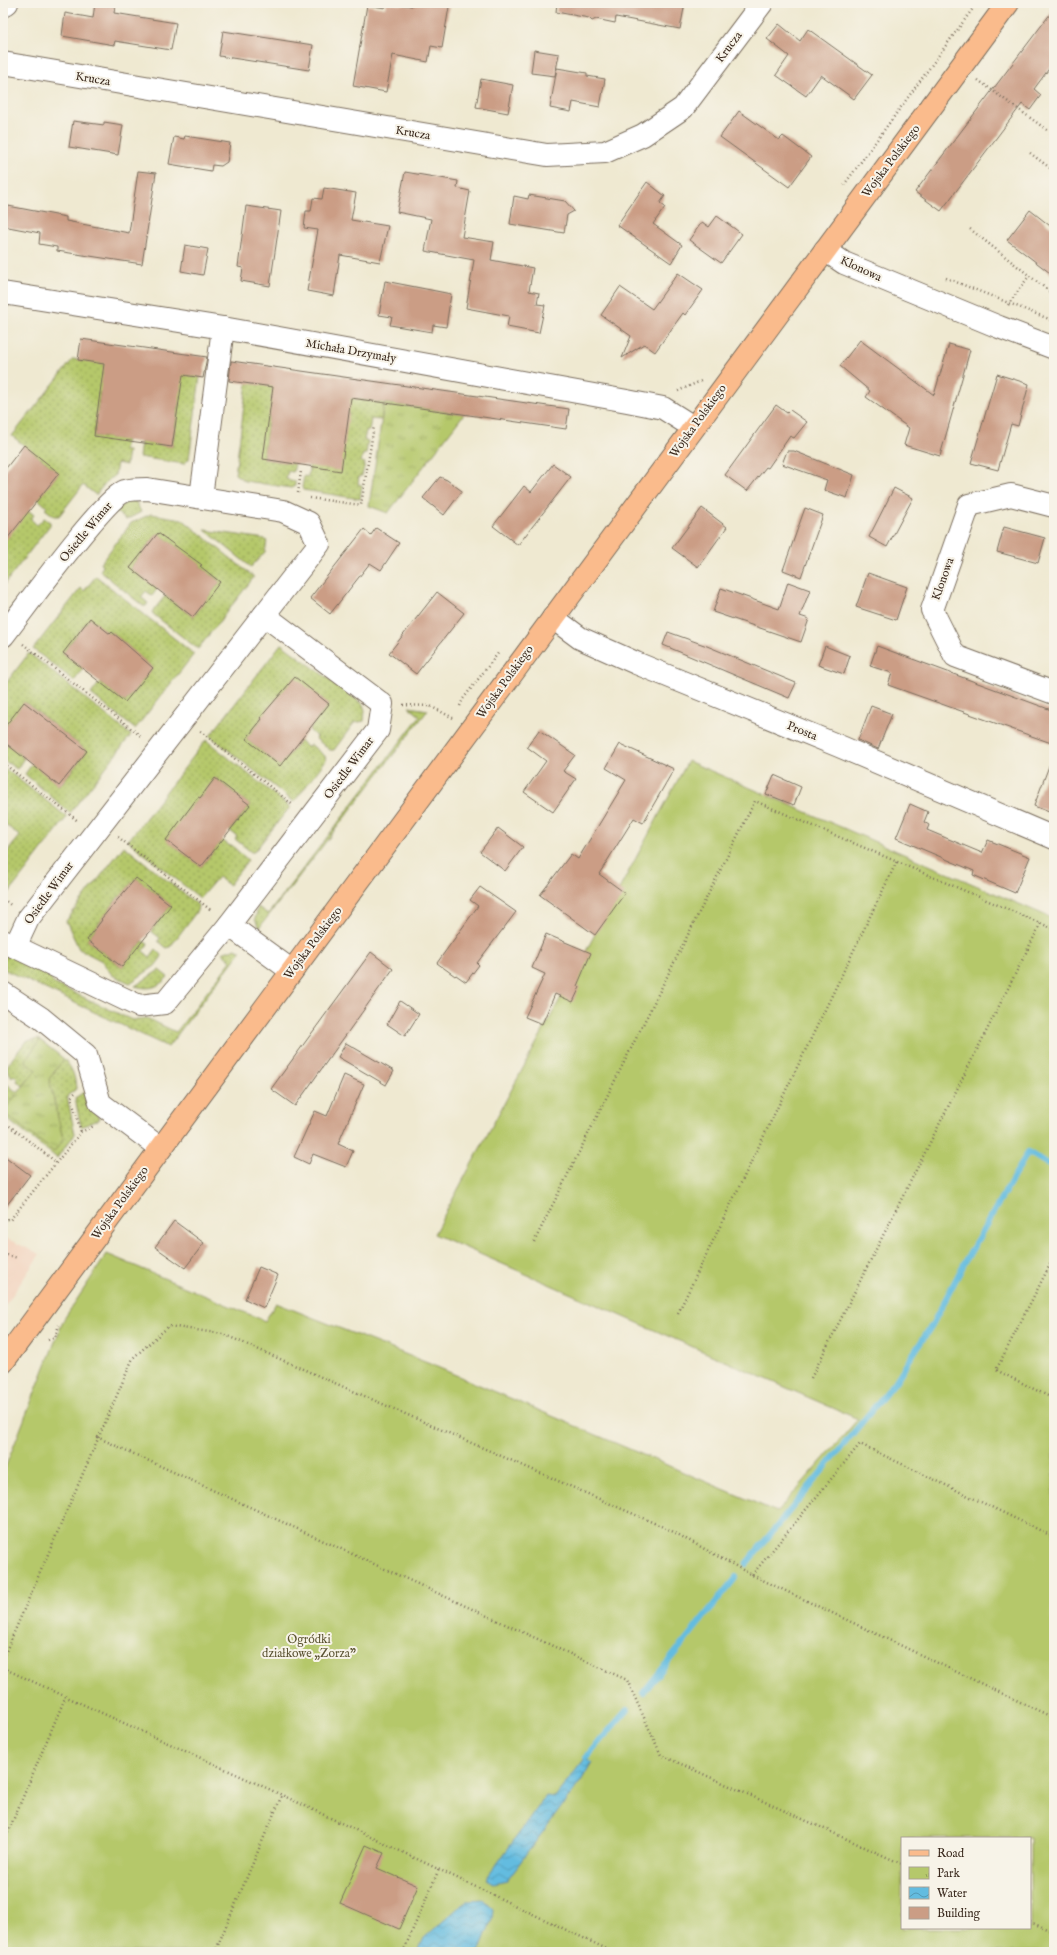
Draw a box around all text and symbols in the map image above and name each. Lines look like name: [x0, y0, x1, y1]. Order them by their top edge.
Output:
street label: Krucza: [712, 28, 746, 66]
street label: Krucza: [74, 69, 112, 90]
street label: Wojska Polskiego: [859, 121, 924, 200]
street label: Krucza: [394, 123, 432, 144]
street label: Klonowa: [838, 253, 885, 285]
street label: Michała Drzymały: [305, 336, 397, 366]
street label: Wojska Polskiego: [666, 381, 730, 461]
street label: Osiedle Wimar: [56, 498, 116, 565]
street label: Klonowa: [928, 555, 958, 602]
street label: Wojska Polskiego: [473, 642, 537, 722]
street label: Prosta: [785, 718, 820, 744]
street label: Osiedle Wimar: [321, 733, 378, 802]
street label: Osiedle Wimar: [21, 858, 77, 927]
street label: Wojska Polskiego: [281, 903, 346, 982]
street label: Wojska Polskiego: [88, 1163, 152, 1243]
park label: Ogródki działkowe „Zorza”: [262, 1632, 356, 1661]
legend: [901, 1837, 1031, 1929]
text: Road: [937, 1846, 965, 1861]
text: Park: [937, 1866, 960, 1881]
text: Water: [937, 1886, 968, 1901]
text: Building: [937, 1906, 981, 1921]

